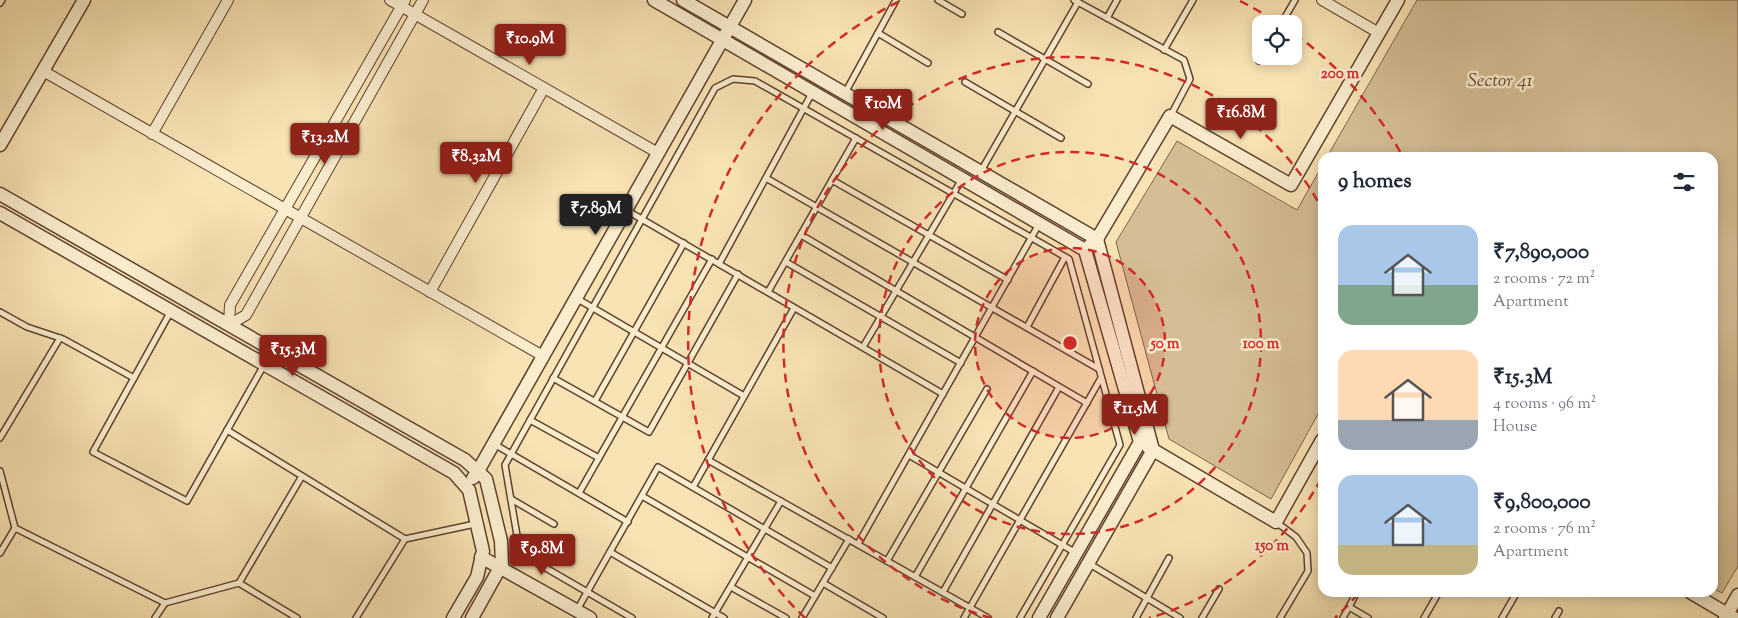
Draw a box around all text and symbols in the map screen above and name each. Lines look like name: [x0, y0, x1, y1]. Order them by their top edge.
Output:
map controls: [1252, 15, 1302, 65]
button: locate: [1252, 15, 1302, 65]
pin: ₹10.9M: [489, 23, 571, 66]
text: ₹10.9M: [506, 28, 554, 51]
text: 200 m: [1321, 64, 1360, 85]
park label: Sector 41: [1468, 68, 1532, 95]
pin: ₹10M: [853, 88, 913, 131]
text: ₹10M: [864, 93, 902, 116]
pin: ₹16.8M: [1200, 98, 1282, 140]
text: ₹16.8M: [1217, 102, 1265, 125]
pin: ₹13.2M: [284, 122, 366, 165]
text: ₹13.2M: [301, 127, 349, 150]
pin: ₹8.32M: [435, 142, 517, 184]
text: ₹8.32M: [451, 146, 501, 169]
text: 9 homes: [1338, 167, 1411, 197]
icon: filters: [1670, 168, 1698, 196]
pin: ₹7.89M: [555, 194, 637, 236]
text: ₹7.89M: [571, 198, 621, 221]
text: ₹7,890,000: [1493, 238, 1589, 268]
icon: home: [1378, 245, 1438, 305]
text: 2 rooms · 72 m²: [1493, 268, 1595, 291]
text: Apartment: [1493, 291, 1569, 314]
pin: ₹15.3M: [252, 334, 334, 377]
centre of rings: [1061, 334, 1079, 352]
text: 50 m: [1150, 334, 1180, 355]
text: 100 m: [1243, 334, 1280, 355]
text: ₹15.3M: [270, 339, 316, 362]
text: ₹15.3M: [1493, 363, 1552, 393]
icon: home: [1378, 370, 1438, 430]
text: 4 rooms · 96 m²: [1493, 393, 1596, 416]
pin: ₹11.5M: [1094, 394, 1176, 436]
text: ₹11.5M: [1113, 398, 1157, 421]
text: House: [1493, 416, 1537, 439]
text: ₹9,800,000: [1493, 488, 1591, 518]
icon: home: [1378, 495, 1438, 555]
text: 2 rooms · 76 m²: [1493, 518, 1596, 541]
pin: ₹9.8M: [507, 534, 577, 576]
text: 150 m: [1255, 536, 1289, 557]
text: ₹9.8M: [520, 538, 564, 561]
text: Apartment: [1493, 541, 1569, 564]

